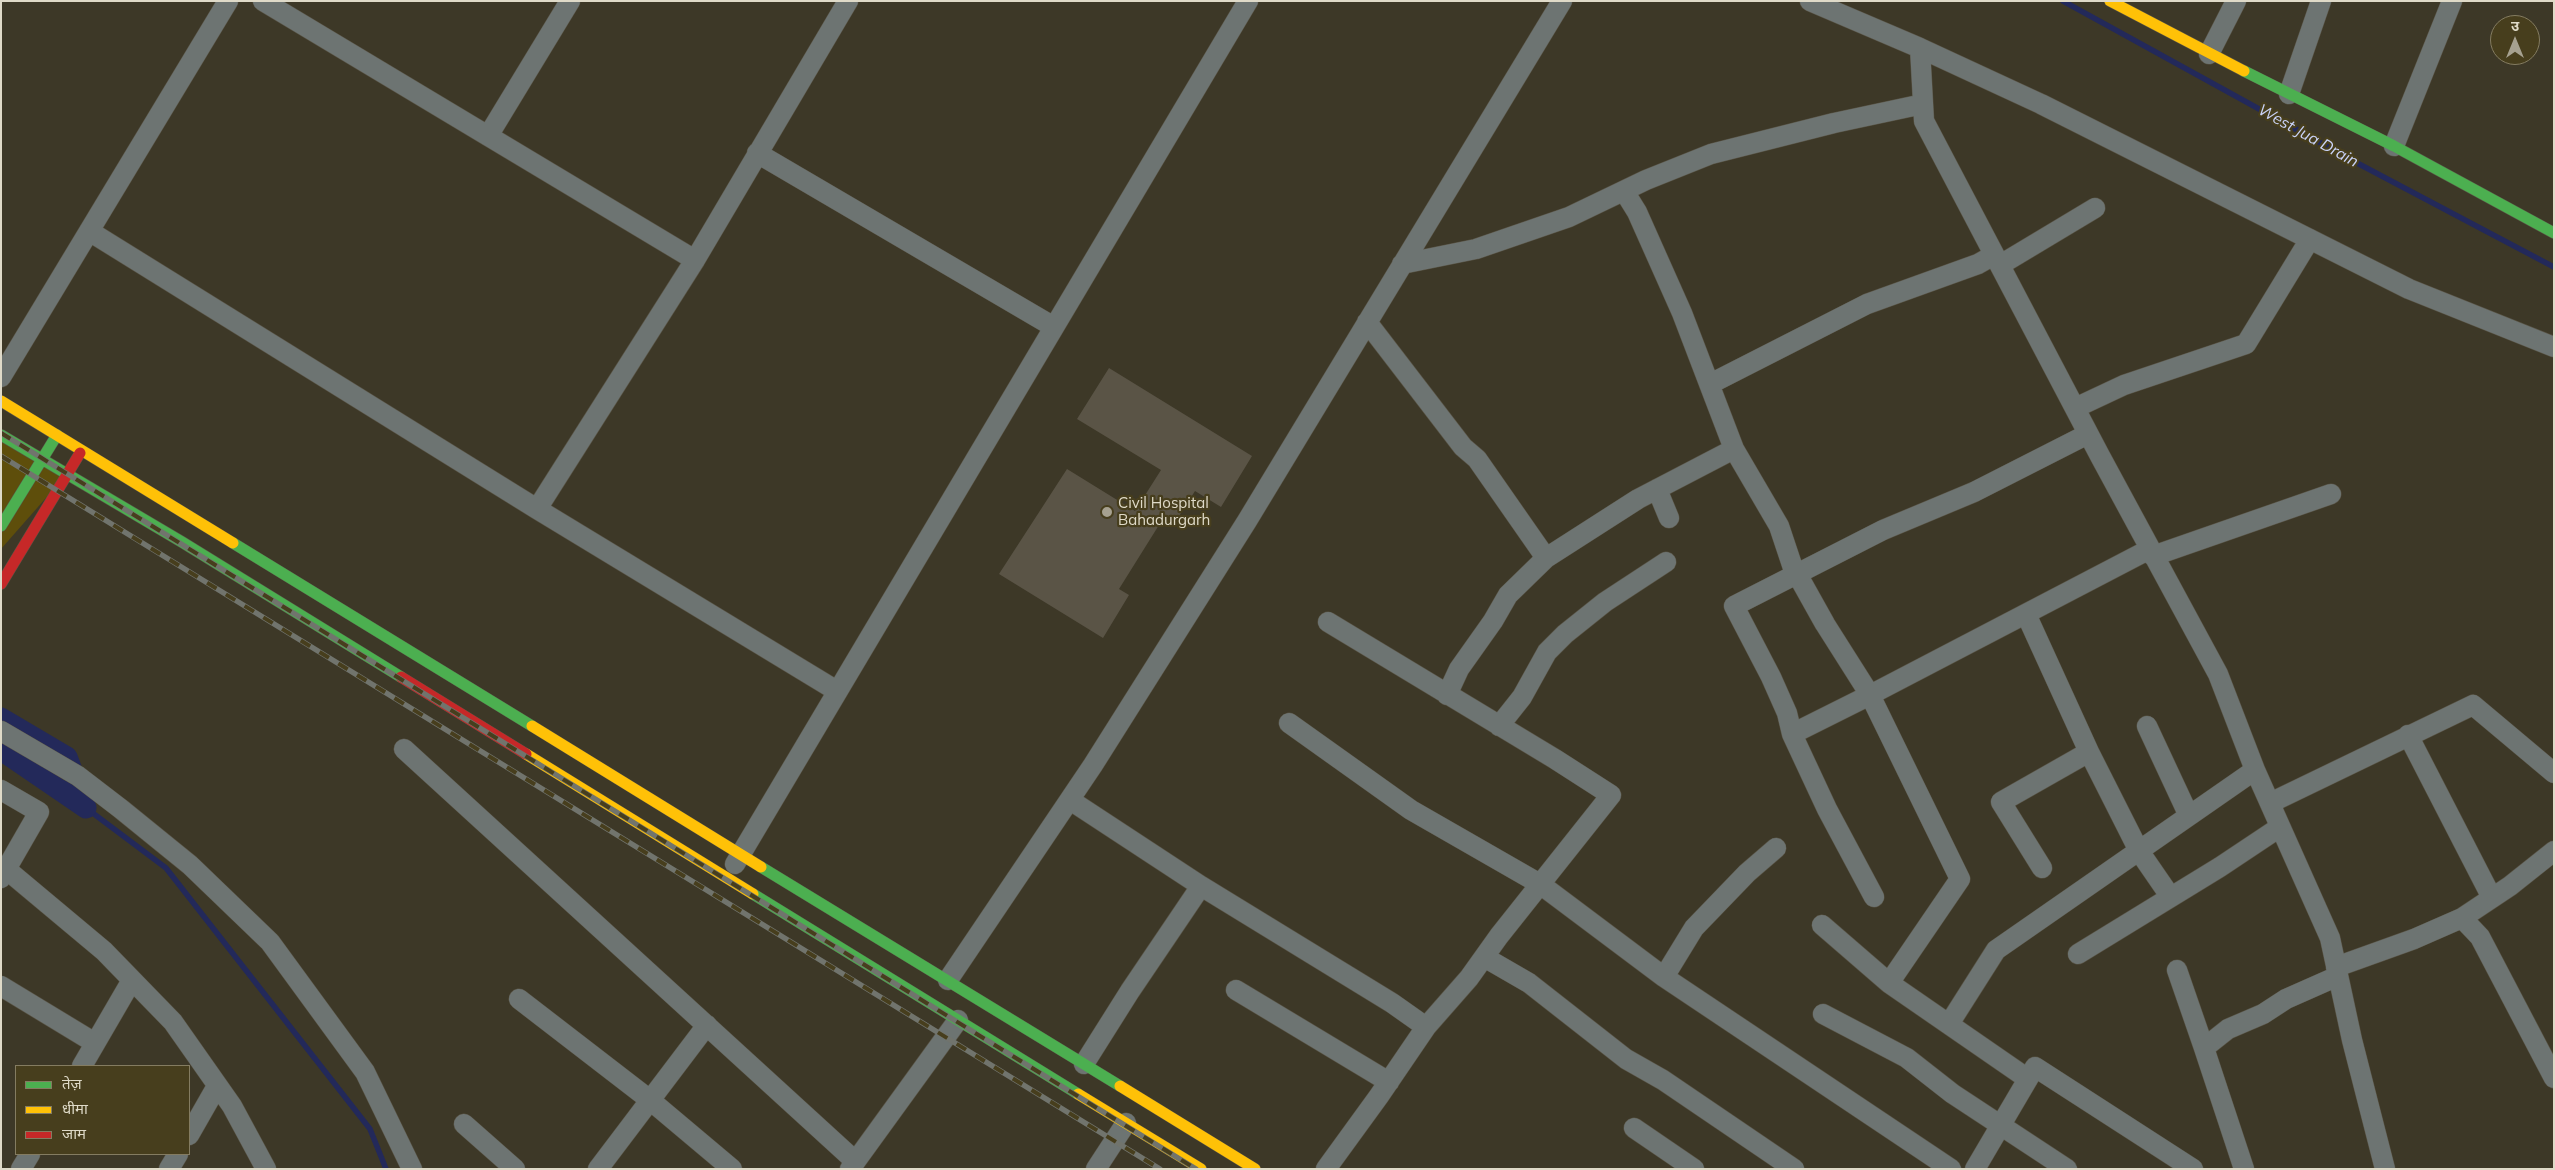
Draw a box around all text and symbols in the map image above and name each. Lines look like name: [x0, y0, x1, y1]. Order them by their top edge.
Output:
north arrow: [2490, 15, 2540, 65]
text: उ: [2511, 17, 2519, 35]
water label: West Jua Drain: [2254, 100, 2362, 172]
place label: Civil Hospital Bahadurgarh: [1118, 494, 1210, 529]
marker: Civil Hospital Bahadurgarh: [1100, 505, 1114, 519]
legend: [15, 1065, 190, 1155]
text: तेज़: [62, 1074, 82, 1093]
text: धीमा: [62, 1099, 88, 1118]
text: जाम: [62, 1124, 86, 1143]

